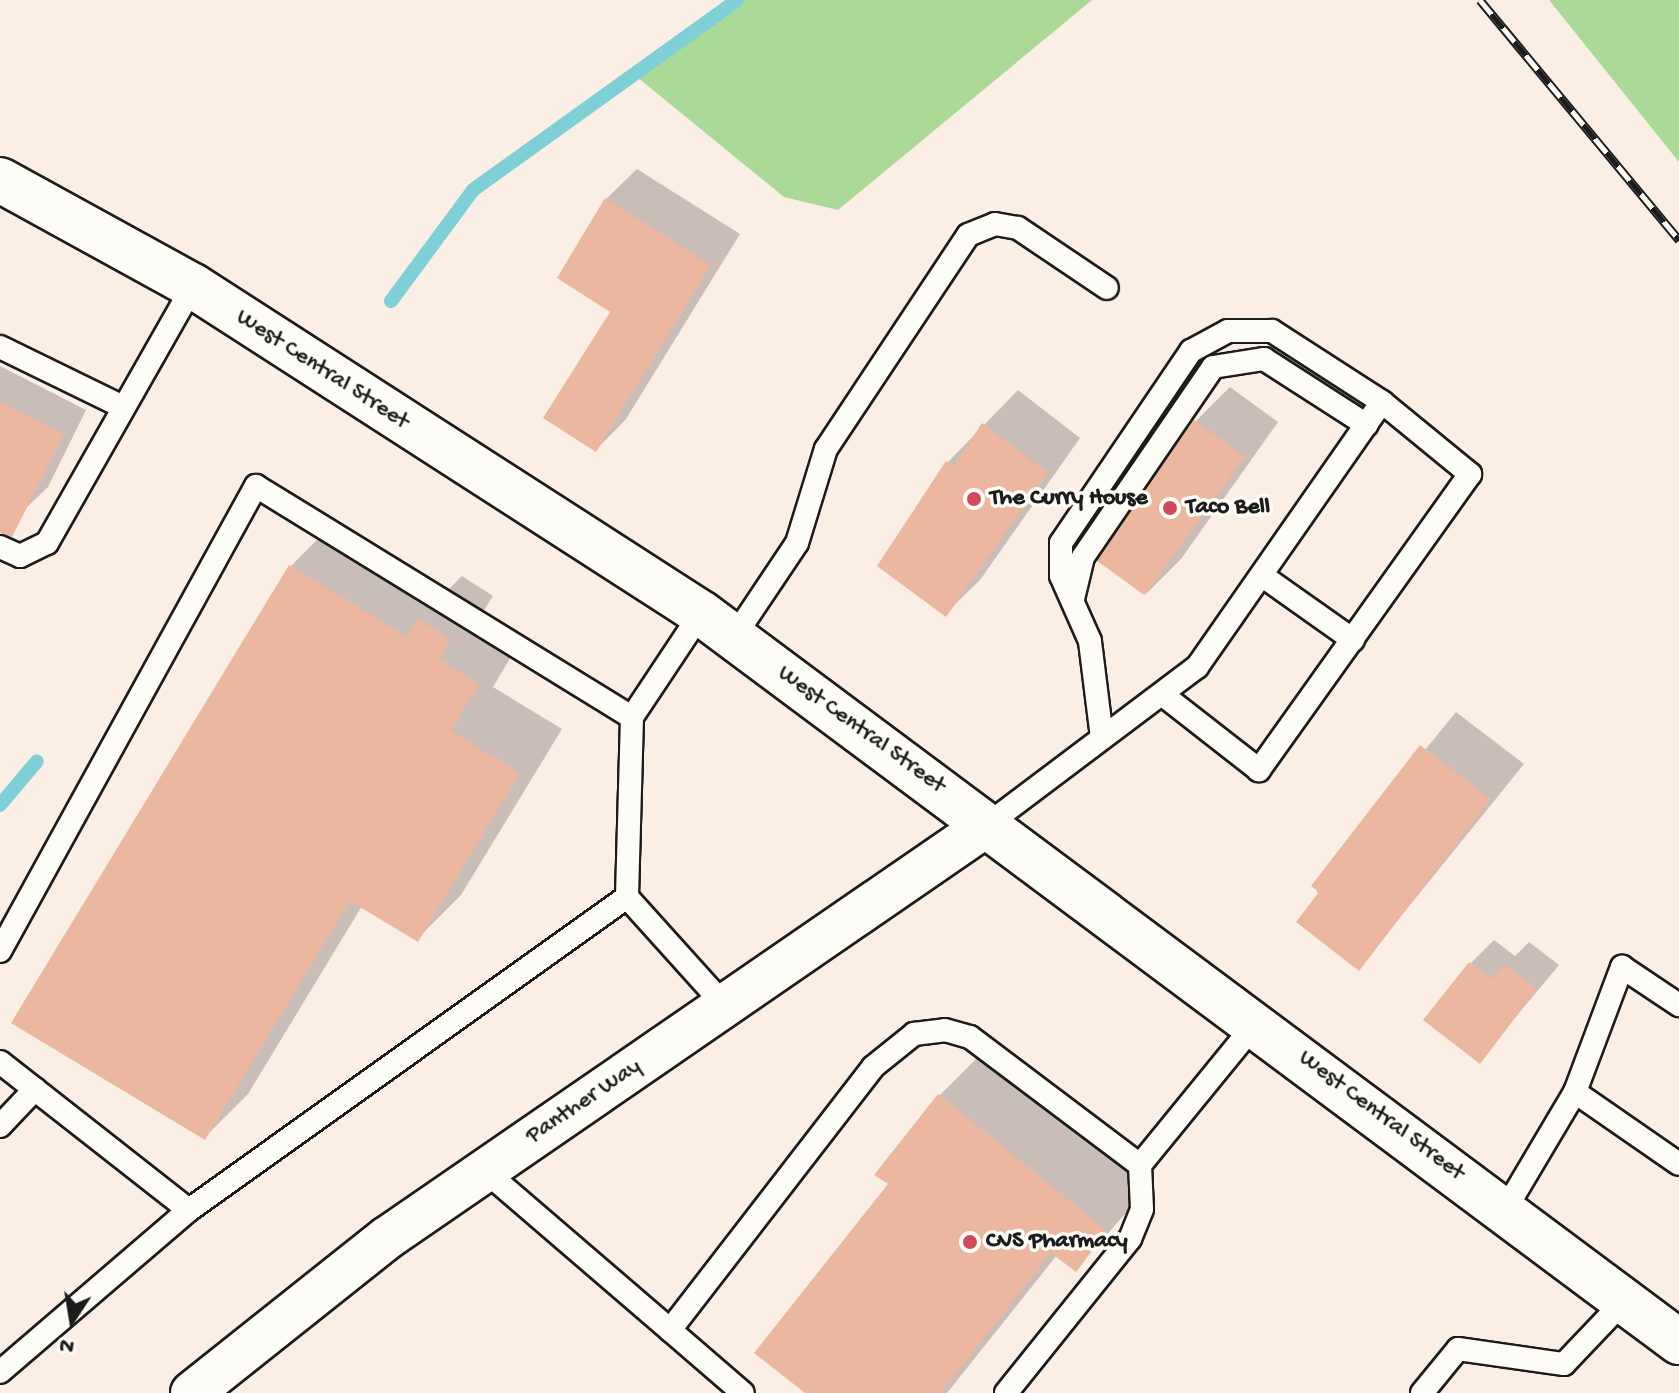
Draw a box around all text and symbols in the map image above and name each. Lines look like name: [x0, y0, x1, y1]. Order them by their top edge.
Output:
street label: West Central Street: [230, 303, 414, 437]
place label: The Curry House: [990, 485, 1148, 513]
marker: The Curry House: [965, 490, 983, 508]
place label: Taco Bell: [1186, 494, 1270, 522]
marker: Taco Bell: [1161, 499, 1179, 517]
street label: West Central Street: [771, 659, 951, 801]
street label: West Central Street: [1292, 1044, 1470, 1188]
street label: Panther Way: [521, 1053, 647, 1151]
place label: CVS Pharmacy: [986, 1228, 1127, 1256]
marker: CVS Pharmacy: [961, 1233, 979, 1251]
north arrow: [32, 1281, 112, 1361]
text: N: [57, 1330, 77, 1359]

